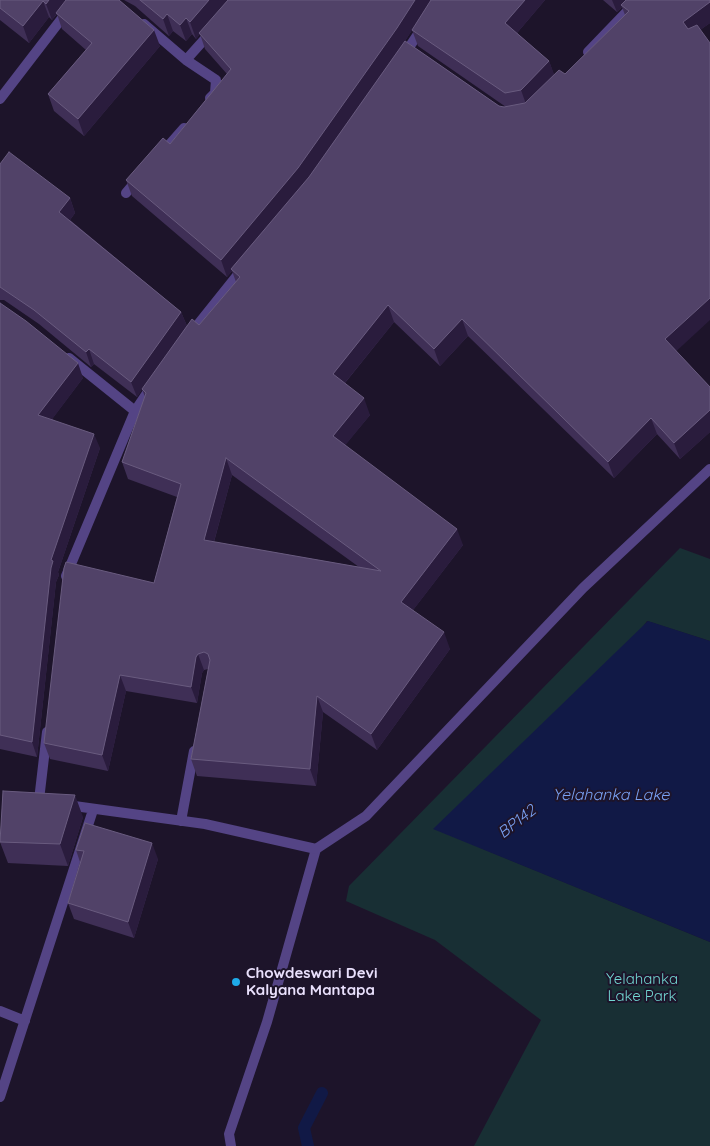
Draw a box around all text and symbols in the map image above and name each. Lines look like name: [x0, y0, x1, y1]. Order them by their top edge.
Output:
water label: Yelahanka Lake: [553, 785, 669, 805]
water label: BP142: [494, 801, 540, 843]
place label: Chowdeswari Devi Kalyana Mantapa: [246, 964, 377, 999]
park label: Yelahanka Lake Park: [606, 970, 678, 1005]
marker: Chowdeswari Devi Kalyana Mantapa: [230, 976, 242, 988]

